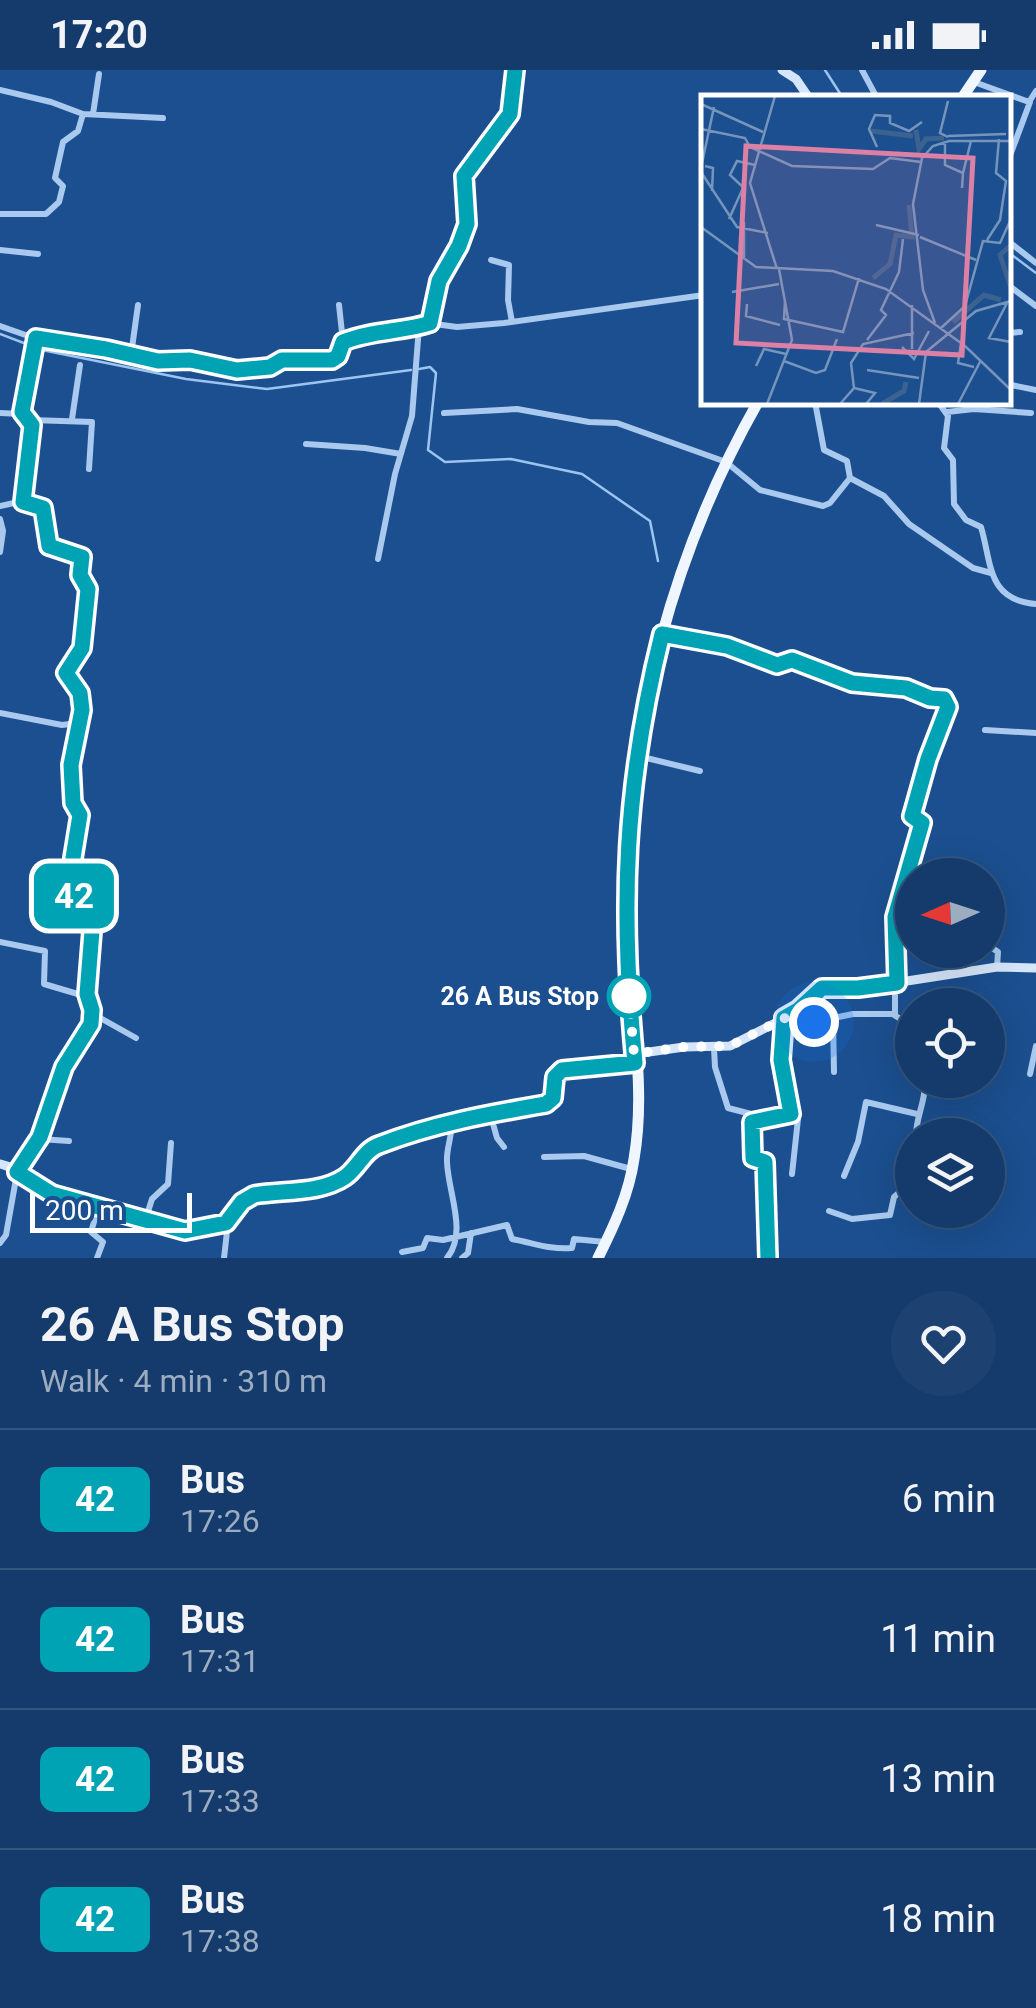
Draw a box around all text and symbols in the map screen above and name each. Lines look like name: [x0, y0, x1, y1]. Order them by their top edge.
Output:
text: 17:20: [50, 13, 148, 57]
inset map: [701, 95, 1011, 405]
north arrow: [895, 858, 1005, 968]
map controls: [895, 858, 1005, 1228]
line badge: 42: [29, 864, 119, 928]
text: 42: [54, 876, 94, 917]
marker: 26 A Bus Stop: [608, 975, 650, 1017]
place label: 26 A Bus Stop: [440, 982, 599, 1011]
button: locate: [895, 988, 1005, 1098]
your location: [789, 997, 839, 1047]
button: layers: [895, 1118, 1005, 1228]
scale bar: [30, 1188, 192, 1232]
text: 200 m: [45, 1194, 124, 1227]
button: heart: [891, 1291, 996, 1396]
text: 26 A Bus Stop: [40, 1296, 345, 1353]
text: Walk · 4 min · 310 m: [40, 1362, 327, 1400]
text: Bus: [180, 1458, 245, 1502]
text: 6 min: [902, 1477, 996, 1521]
text: 42: [75, 1479, 115, 1520]
text: 17:26: [180, 1502, 260, 1540]
text: Bus: [180, 1598, 245, 1642]
text: 11 min: [880, 1617, 996, 1661]
text: 42: [75, 1619, 115, 1660]
text: 17:31: [180, 1642, 260, 1680]
text: Bus: [180, 1738, 245, 1782]
text: 13 min: [880, 1757, 996, 1801]
text: 42: [75, 1759, 115, 1800]
text: 17:33: [180, 1782, 260, 1820]
text: Bus: [180, 1878, 245, 1922]
text: 18 min: [880, 1897, 996, 1941]
text: 42: [75, 1899, 115, 1940]
text: 17:38: [180, 1922, 260, 1960]

